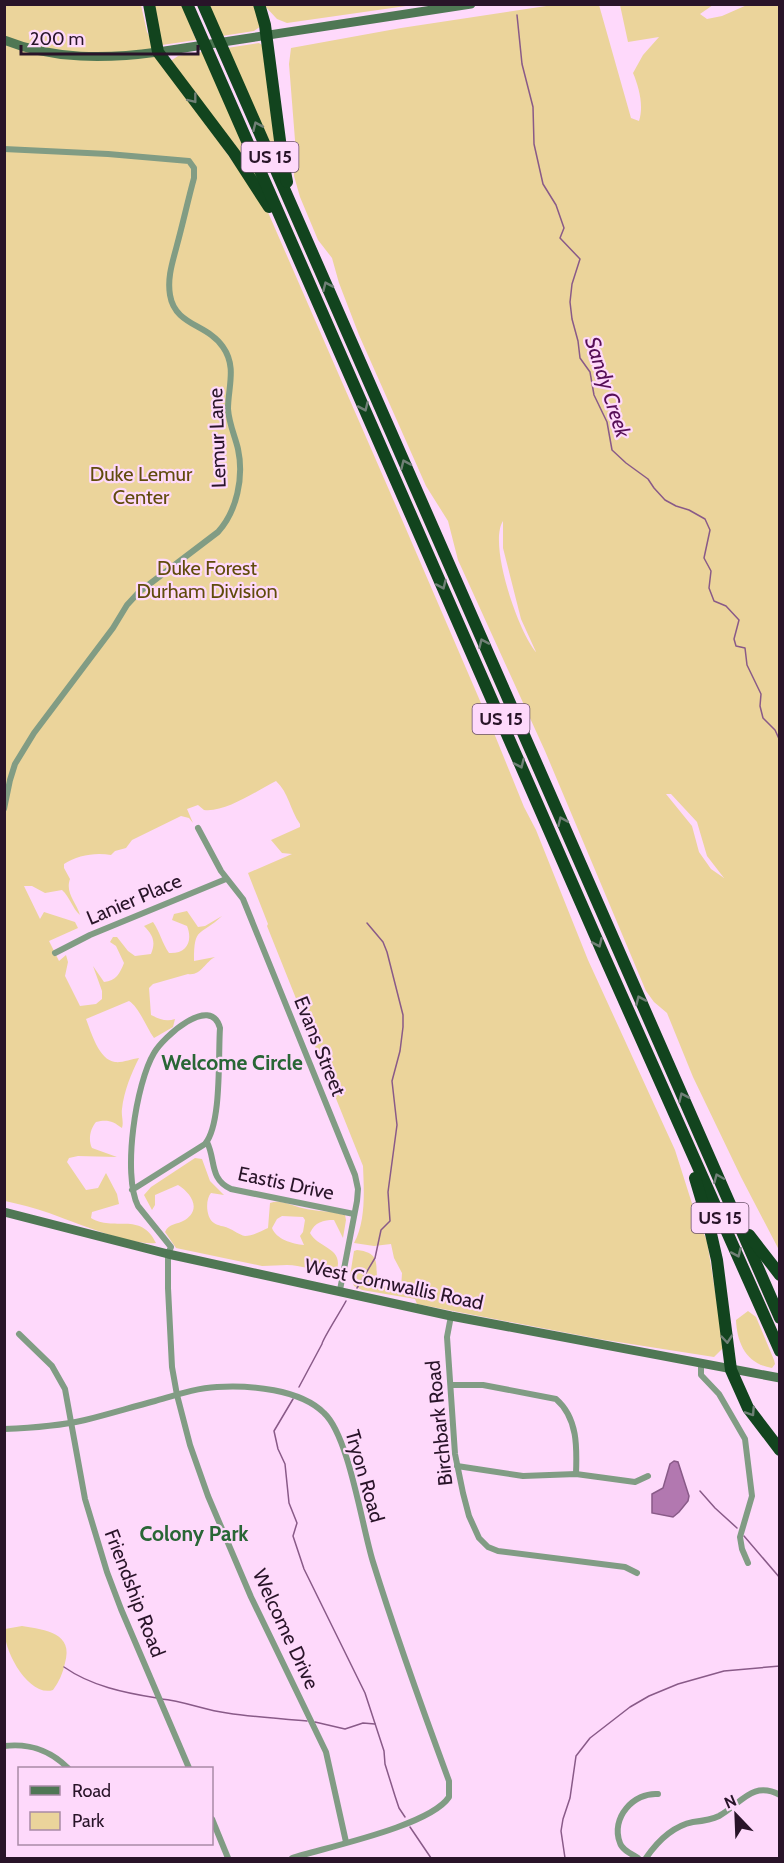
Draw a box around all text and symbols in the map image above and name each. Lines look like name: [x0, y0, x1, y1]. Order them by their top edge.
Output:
scale bar: [21, 18, 198, 56]
text: 200 m: [30, 28, 84, 50]
one-way arrow: [186, 93, 197, 104]
one-way arrow: [252, 121, 264, 132]
road number: US 15: [242, 142, 298, 172]
one-way arrow: [322, 281, 334, 292]
water label: Sandy Creek: [580, 333, 636, 442]
street label: Lemur Lane: [203, 388, 231, 488]
one-way arrow: [357, 400, 369, 411]
one-way arrow: [400, 460, 412, 471]
park label: Duke Lemur Center: [90, 462, 193, 509]
park label: Duke Forest Durham Division: [136, 556, 278, 603]
one-way arrow: [435, 579, 447, 590]
one-way arrow: [479, 638, 491, 649]
road number: US 15: [472, 704, 530, 734]
one-way arrow: [513, 758, 525, 769]
one-way arrow: [557, 817, 569, 828]
street label: Lanier Place: [83, 868, 185, 930]
one-way arrow: [591, 936, 603, 947]
street label: Evans Street: [289, 993, 351, 1100]
one-way arrow: [635, 995, 647, 1006]
district label: Welcome Circle: [161, 1050, 303, 1075]
one-way arrow: [678, 1092, 690, 1103]
street label: Eastis Drive: [236, 1161, 336, 1205]
one-way arrow: [713, 1173, 725, 1184]
road number: US 15: [692, 1203, 748, 1233]
one-way arrow: [729, 1247, 741, 1258]
street label: West Cornwallis Road: [302, 1253, 486, 1315]
one-way arrow: [720, 1334, 733, 1343]
street label: Birchbark Road: [420, 1359, 458, 1487]
one-way arrow: [744, 1405, 755, 1416]
street label: Tryon Road: [340, 1427, 390, 1525]
district label: Colony Park: [139, 1521, 249, 1546]
street label: Friendship Road: [100, 1526, 170, 1660]
street label: Welcome Drive: [248, 1565, 324, 1693]
legend: [18, 1767, 213, 1845]
text: Road: [72, 1780, 111, 1802]
north arrow: [706, 1785, 766, 1845]
text: N: [721, 1791, 739, 1813]
text: Park: [72, 1810, 105, 1832]

